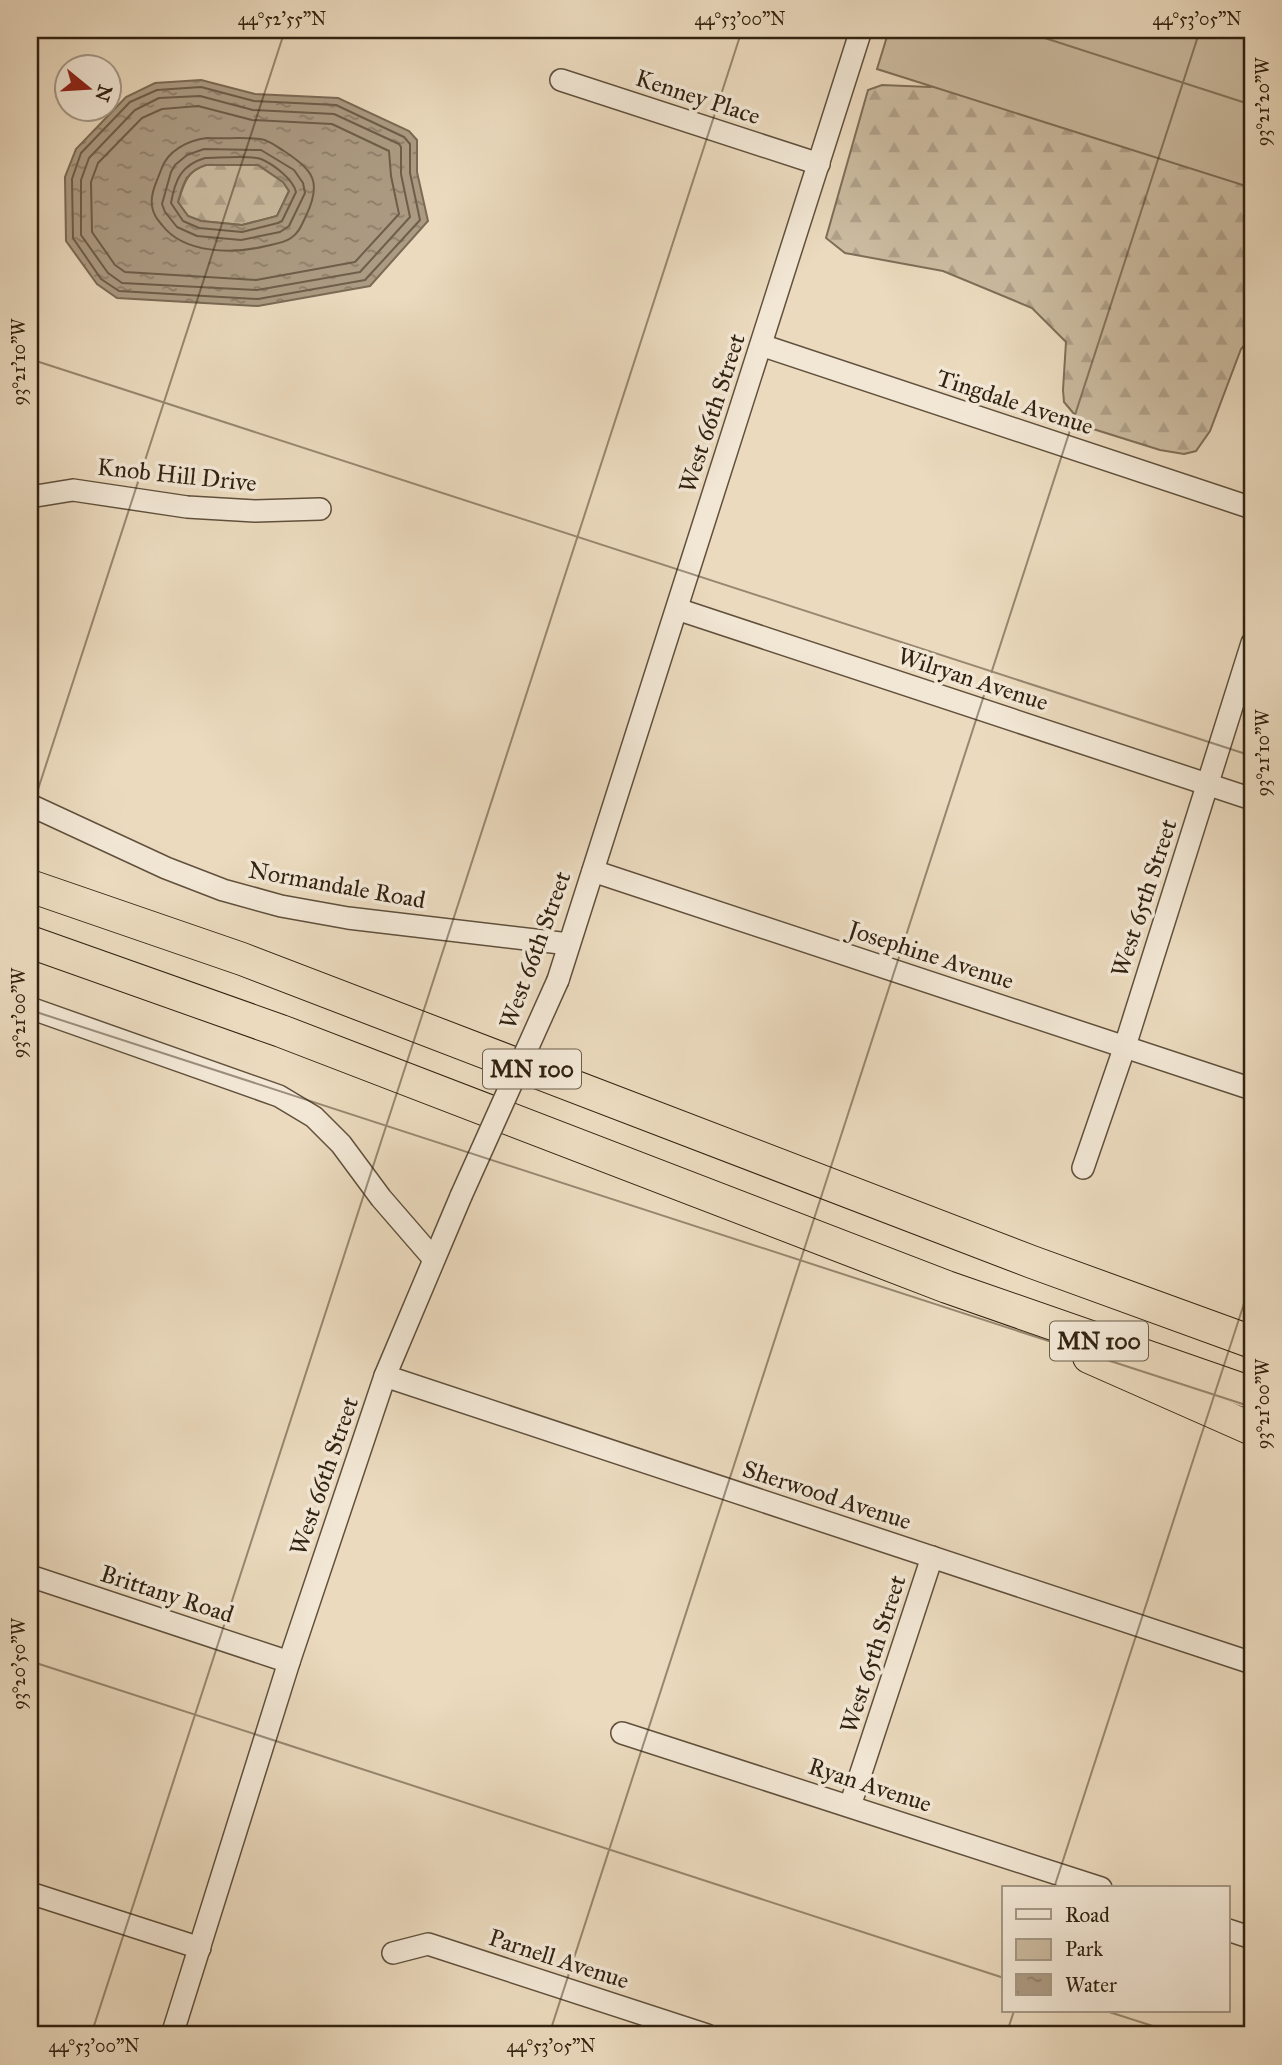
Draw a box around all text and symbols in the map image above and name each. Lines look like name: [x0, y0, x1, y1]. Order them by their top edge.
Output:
text: 44°52'55"N: [238, 8, 326, 30]
text: 44°53'00"N: [694, 8, 786, 30]
text: 44°53'05"N: [1152, 8, 1242, 30]
north arrow: [52, 52, 122, 122]
text: 93°21'20"W: [1252, 57, 1274, 146]
street label: Kenney Place: [632, 63, 764, 131]
text: N: [90, 82, 117, 104]
text: 93°21'10"W: [8, 318, 30, 405]
street label: West 66th Street: [672, 329, 752, 496]
street label: Tingdale Avenue: [933, 363, 1097, 441]
street label: Knob Hill Drive: [96, 452, 258, 498]
street label: Wilryan Avenue: [894, 641, 1052, 717]
text: 93°21'10"W: [1252, 709, 1274, 796]
street label: West 65th Street: [1104, 815, 1184, 981]
street label: Normandale Road: [246, 855, 428, 915]
street label: West 66th Street: [493, 867, 578, 1033]
street label: Josephine Avenue: [842, 913, 1018, 996]
text: 93°21'00"W: [8, 967, 30, 1058]
road number: MN 100: [483, 1050, 581, 1088]
road number: MN 100: [1050, 1322, 1148, 1360]
text: 93°21'00"W: [1252, 1358, 1274, 1449]
street label: West 66th Street: [283, 1392, 365, 1559]
street label: Sherwood Avenue: [739, 1454, 915, 1536]
street label: Brittany Road: [97, 1558, 237, 1630]
street label: West 65th Street: [833, 1571, 913, 1737]
text: 93°20'50"W: [8, 1617, 30, 1710]
street label: Ryan Avenue: [805, 1751, 935, 1819]
legend: [1002, 1886, 1230, 2012]
text: Road: [1065, 1902, 1110, 1928]
street label: Parnell Avenue: [485, 1922, 633, 1996]
text: Park: [1065, 1936, 1103, 1962]
text: Water: [1065, 1972, 1117, 1998]
text: 44°53'00"N: [48, 2035, 140, 2057]
text: 44°53'05"N: [506, 2035, 596, 2057]

